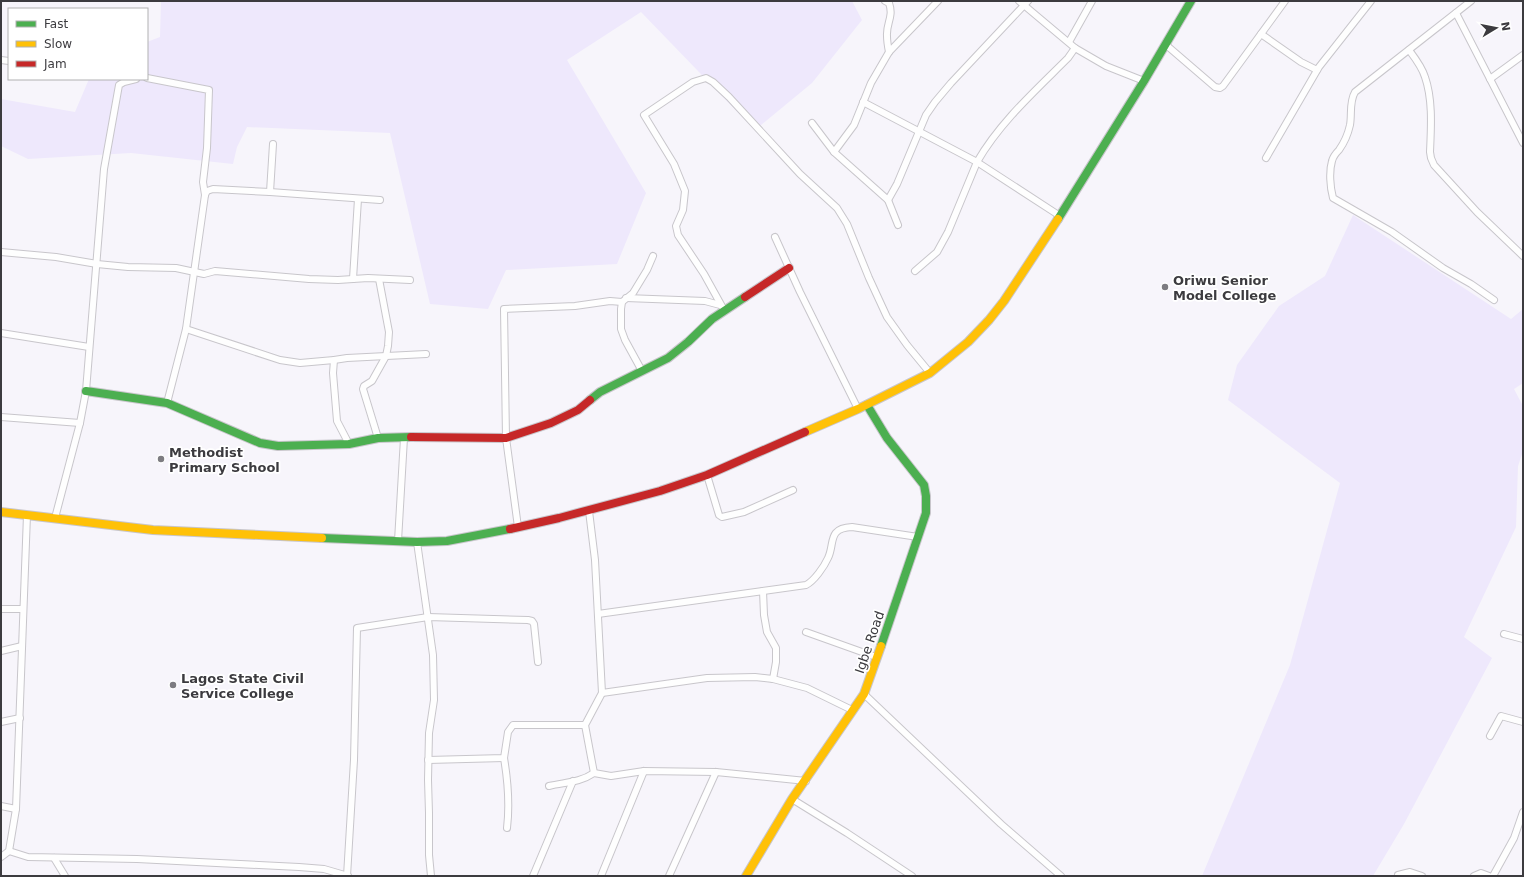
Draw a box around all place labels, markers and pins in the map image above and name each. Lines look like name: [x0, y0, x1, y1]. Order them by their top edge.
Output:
place label: Oriwu Senior Model College: [1173, 273, 1276, 303]
marker: Oriwu Senior Model College: [1160, 282, 1170, 292]
place label: Methodist Primary School: [169, 445, 280, 475]
marker: Methodist Primary School: [156, 454, 166, 464]
place label: Lagos State Civil Service College: [181, 671, 304, 701]
marker: Lagos State Civil Service College: [168, 680, 178, 690]

